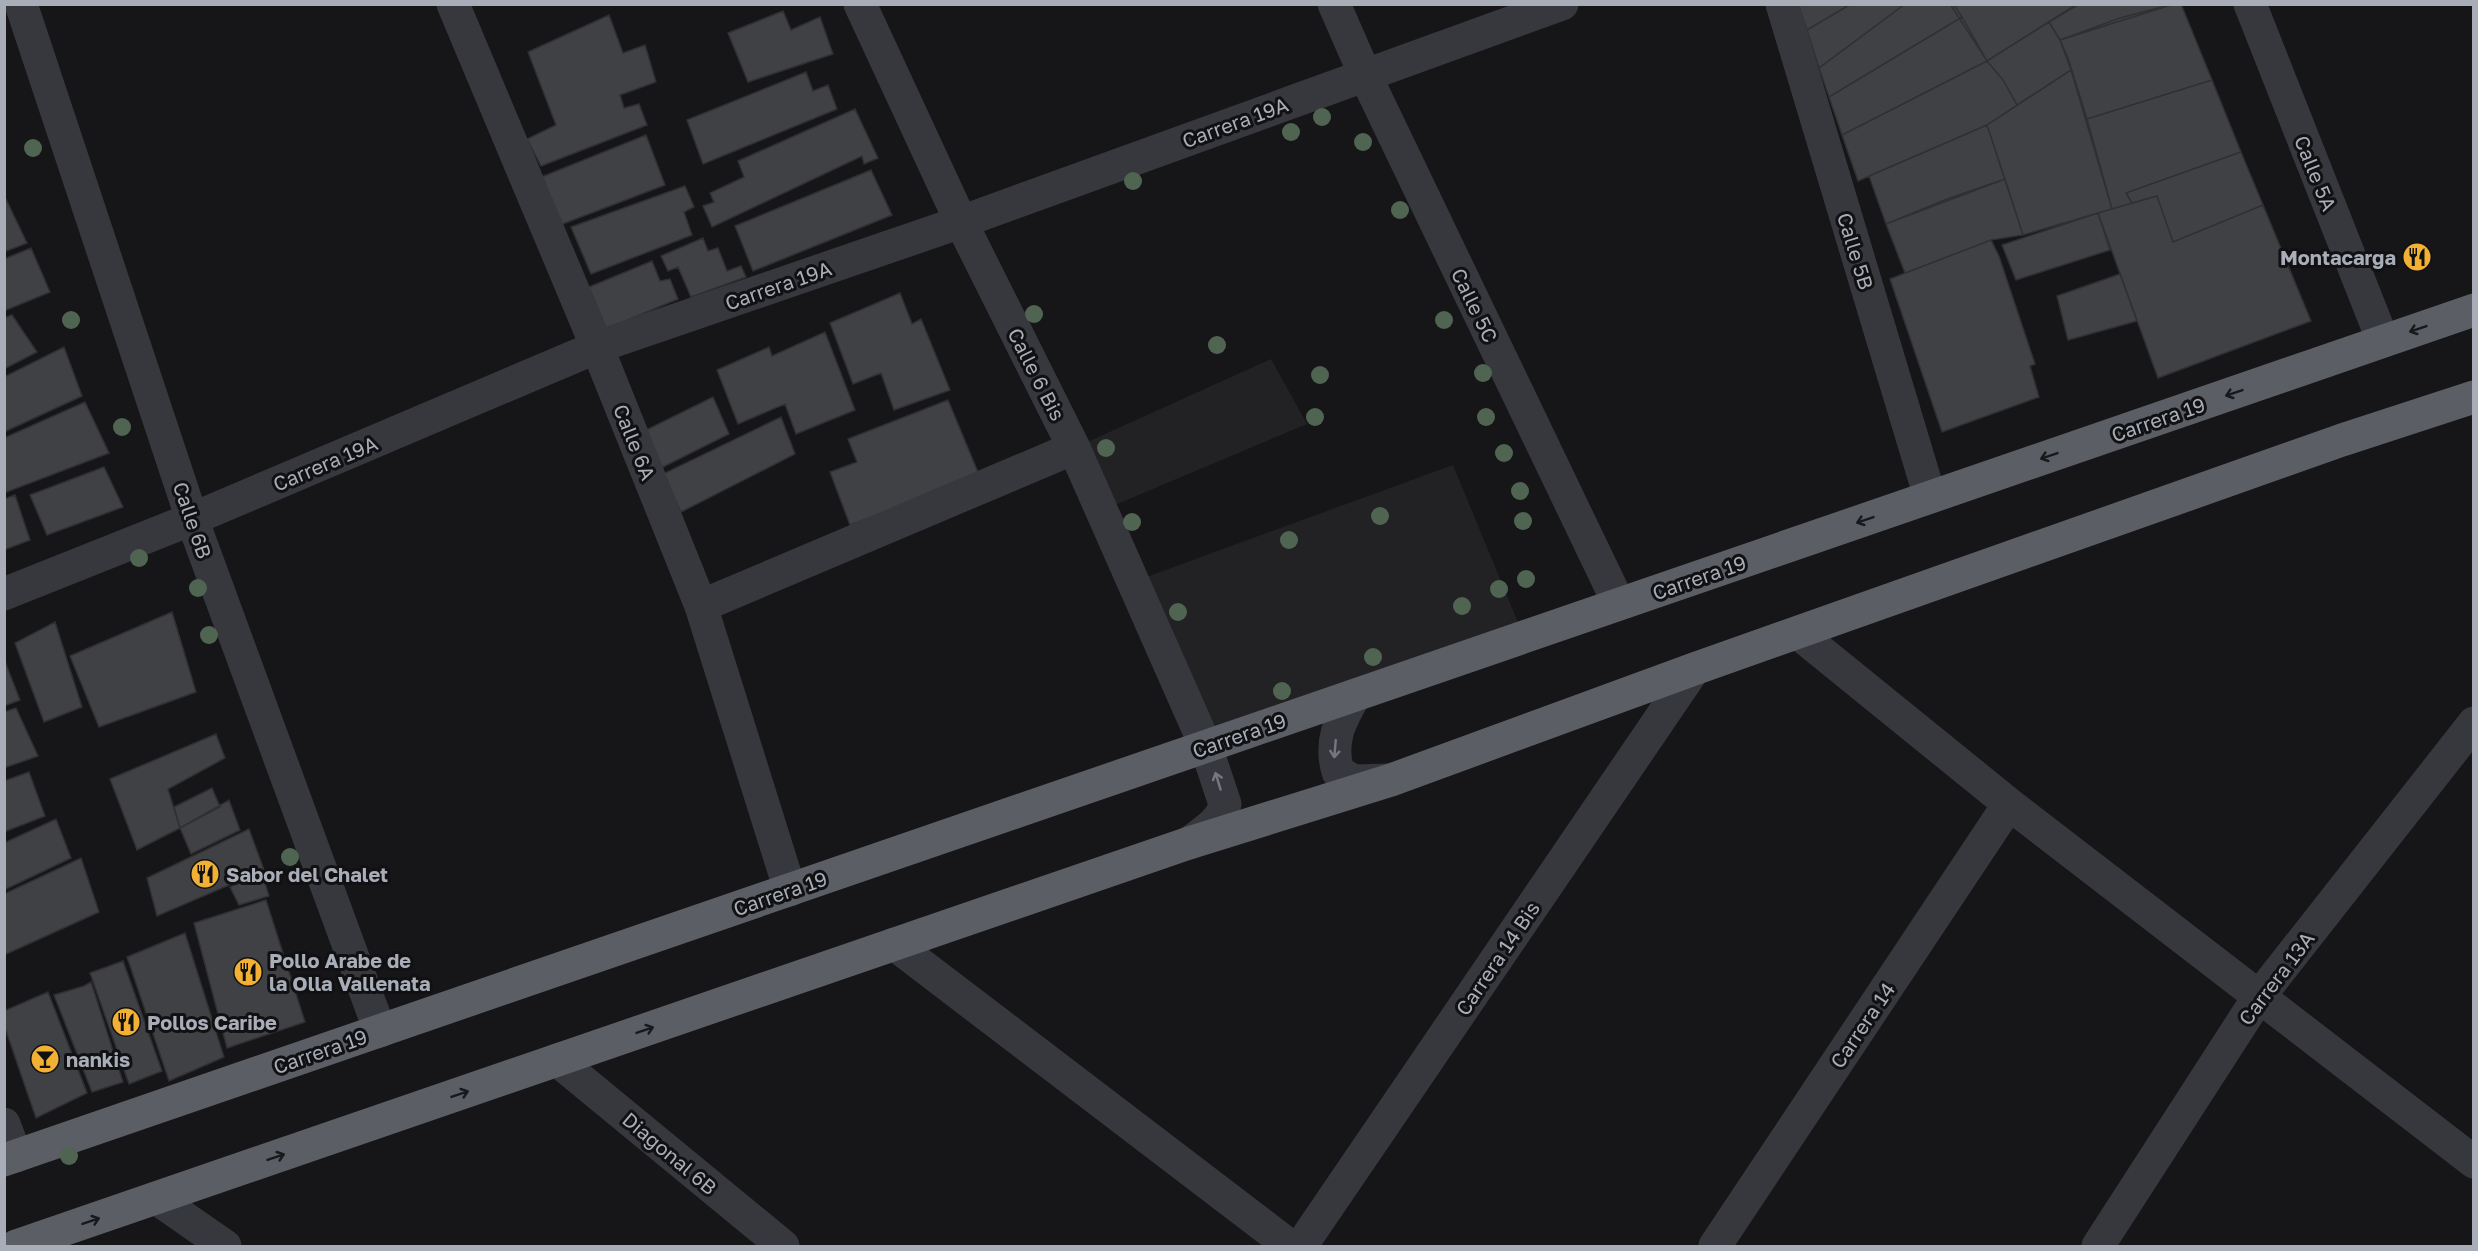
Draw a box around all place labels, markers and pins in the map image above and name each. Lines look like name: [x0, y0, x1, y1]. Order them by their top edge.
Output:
restaurant icon: Montacarga: [2401, 241, 2433, 273]
place label: Montacarga: [2280, 245, 2396, 269]
restaurant icon: Sabor del Chalet: [189, 858, 221, 890]
place label: Sabor del Chalet: [226, 862, 388, 886]
place label: Pollo Arabe de la Olla Vallenata: [269, 948, 431, 995]
restaurant icon: Pollo Arabe de la Olla Vallenata: [232, 956, 264, 988]
restaurant icon: Pollos Caribe: [110, 1006, 142, 1038]
place label: Pollos Caribe: [147, 1010, 277, 1034]
bar icon: nankis: [29, 1043, 61, 1075]
place label: nankis: [66, 1047, 130, 1071]

